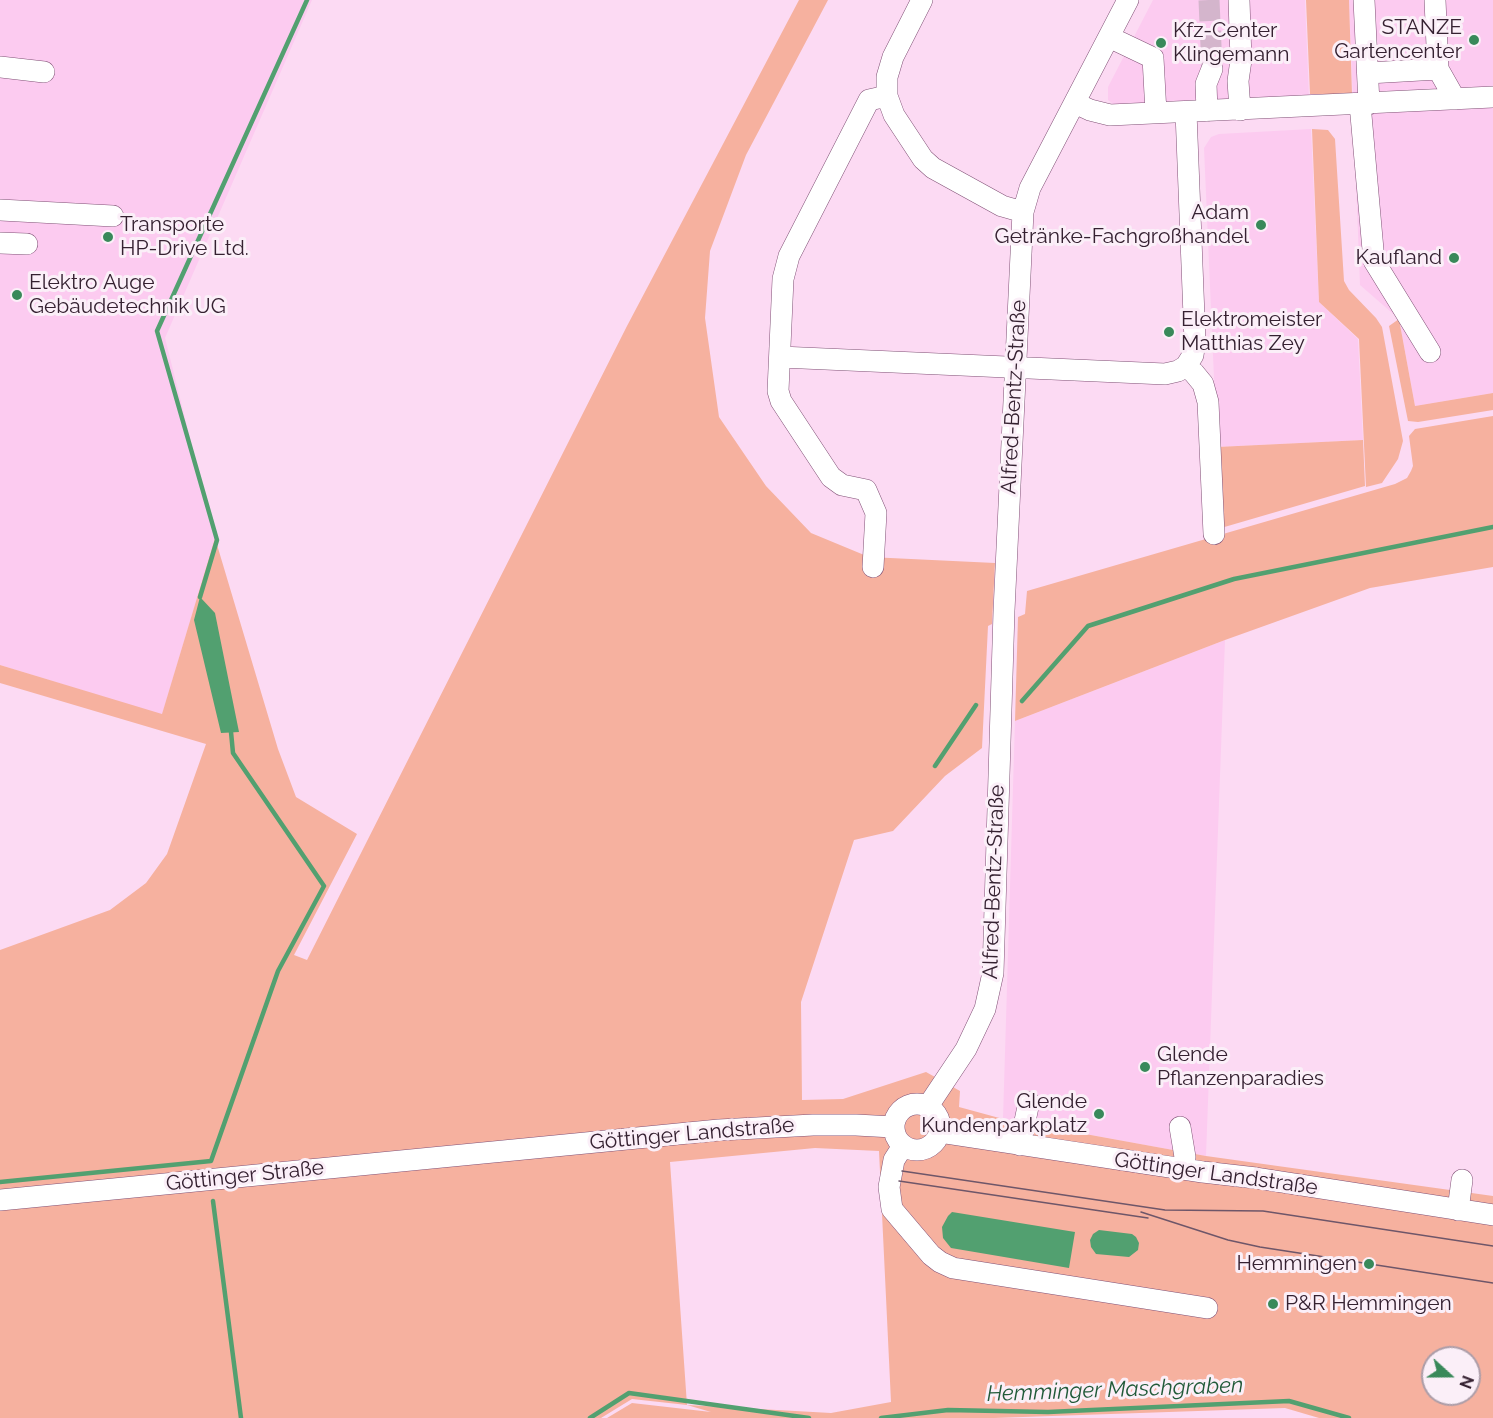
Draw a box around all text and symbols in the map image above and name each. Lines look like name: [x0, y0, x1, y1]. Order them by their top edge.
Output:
place label: STANZE Gartencenter: [1334, 15, 1462, 65]
place label: Kfz-Center Klingemann: [1173, 18, 1290, 68]
marker: STANZE Gartencenter: [1467, 33, 1481, 47]
marker: Kfz-Center Klingemann: [1154, 36, 1168, 50]
place label: Adam Getränke-Fachgroßhandel: [995, 200, 1249, 250]
place label: Transporte HP-Drive Ltd.: [120, 212, 249, 262]
marker: Adam Getränke-Fachgroßhandel: [1254, 218, 1268, 232]
marker: Transporte HP-Drive Ltd.: [101, 230, 115, 244]
place label: Kaufland: [1356, 245, 1442, 271]
marker: Kaufland: [1447, 251, 1461, 265]
place label: Elektro Auge Gebäudetechnik UG: [29, 270, 226, 320]
marker: Elektro Auge Gebäudetechnik UG: [10, 288, 24, 302]
street label: Alfred-Bentz-Straße: [996, 299, 1032, 495]
place label: Elektromeister Matthias Zey: [1181, 307, 1322, 357]
marker: Elektromeister Matthias Zey: [1162, 325, 1176, 339]
street label: Alfred-Bentz-Straße: [978, 784, 1010, 980]
place label: Glende Pflanzenparadies: [1157, 1042, 1324, 1092]
marker: Glende Pflanzenparadies: [1138, 1060, 1152, 1074]
place label: Glende Kundenparkplatz: [921, 1089, 1087, 1139]
marker: Glende Kundenparkplatz: [1092, 1107, 1106, 1121]
street label: Göttinger Landstraße: [589, 1113, 795, 1155]
street label: Göttinger Landstraße: [1113, 1147, 1319, 1201]
street label: Göttinger Straße: [165, 1155, 325, 1197]
place label: Hemmingen: [1236, 1251, 1357, 1277]
marker: Hemmingen: [1362, 1257, 1376, 1271]
place label: P&R Hemmingen: [1285, 1291, 1452, 1317]
marker: P&R Hemmingen: [1266, 1297, 1280, 1311]
north arrow: [1421, 1346, 1481, 1406]
water label: Hemminger Maschgraben: [986, 1372, 1244, 1408]
text: N: [1455, 1373, 1477, 1391]

